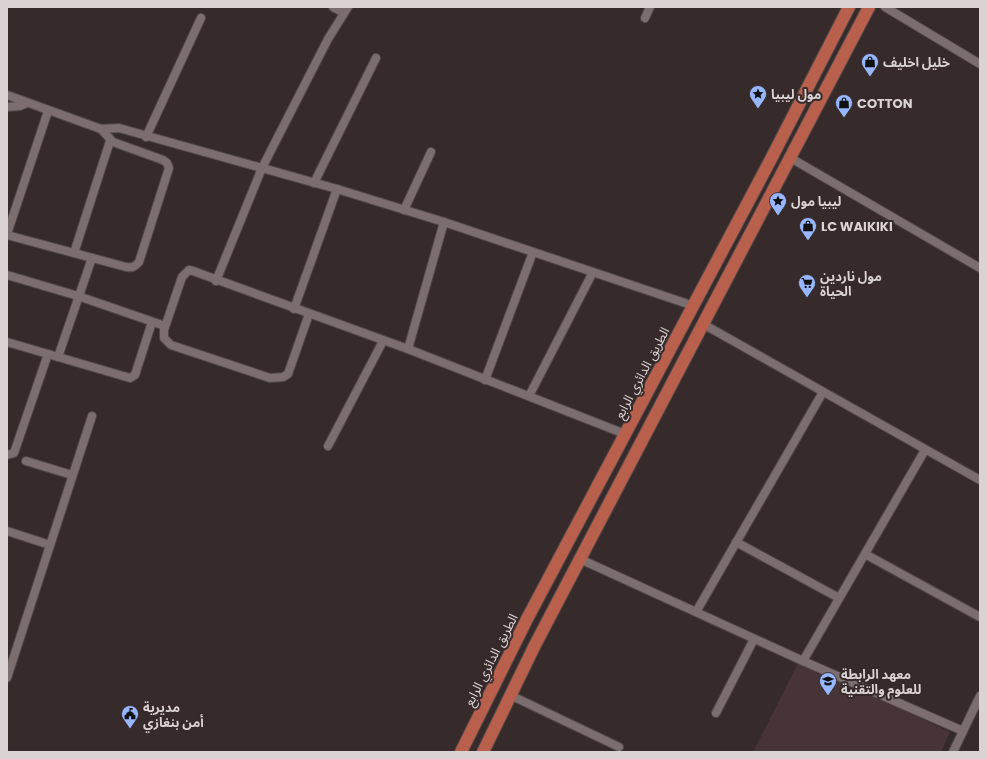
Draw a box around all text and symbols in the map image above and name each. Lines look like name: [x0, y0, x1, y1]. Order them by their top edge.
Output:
shop icon: خليل اخليف: [860, 52, 880, 77]
place label: خليل اخليف: [883, 53, 950, 72]
place icon: مول ليبيا: [748, 84, 768, 109]
place label: مول ليبيا: [771, 85, 821, 104]
shop icon: COTTON: [834, 93, 854, 118]
place label: COTTON: [857, 94, 912, 113]
place icon: ليبيا مول: [768, 191, 788, 216]
place label: ليبيا مول: [791, 192, 842, 211]
shop icon: LC WAIKIKI: [798, 216, 818, 241]
place label: LC WAIKIKI: [821, 217, 893, 236]
place label: مول ناردين الحياة: [820, 267, 882, 301]
supermarket icon: مول ناردين الحياة: [797, 273, 817, 298]
street label: الطريق الدائري الرابع: [610, 324, 675, 423]
street label: الطريق الدائري الرابع: [459, 610, 523, 710]
place label: معهد الرابطة للعلوم والتقنية: [841, 665, 921, 699]
school or university icon: معهد الرابطة للعلوم والتقنية: [818, 671, 838, 696]
place label: مديرية أمن بنغازي: [143, 698, 204, 733]
public building icon: مديرية أمن بنغازي: [120, 704, 140, 729]

